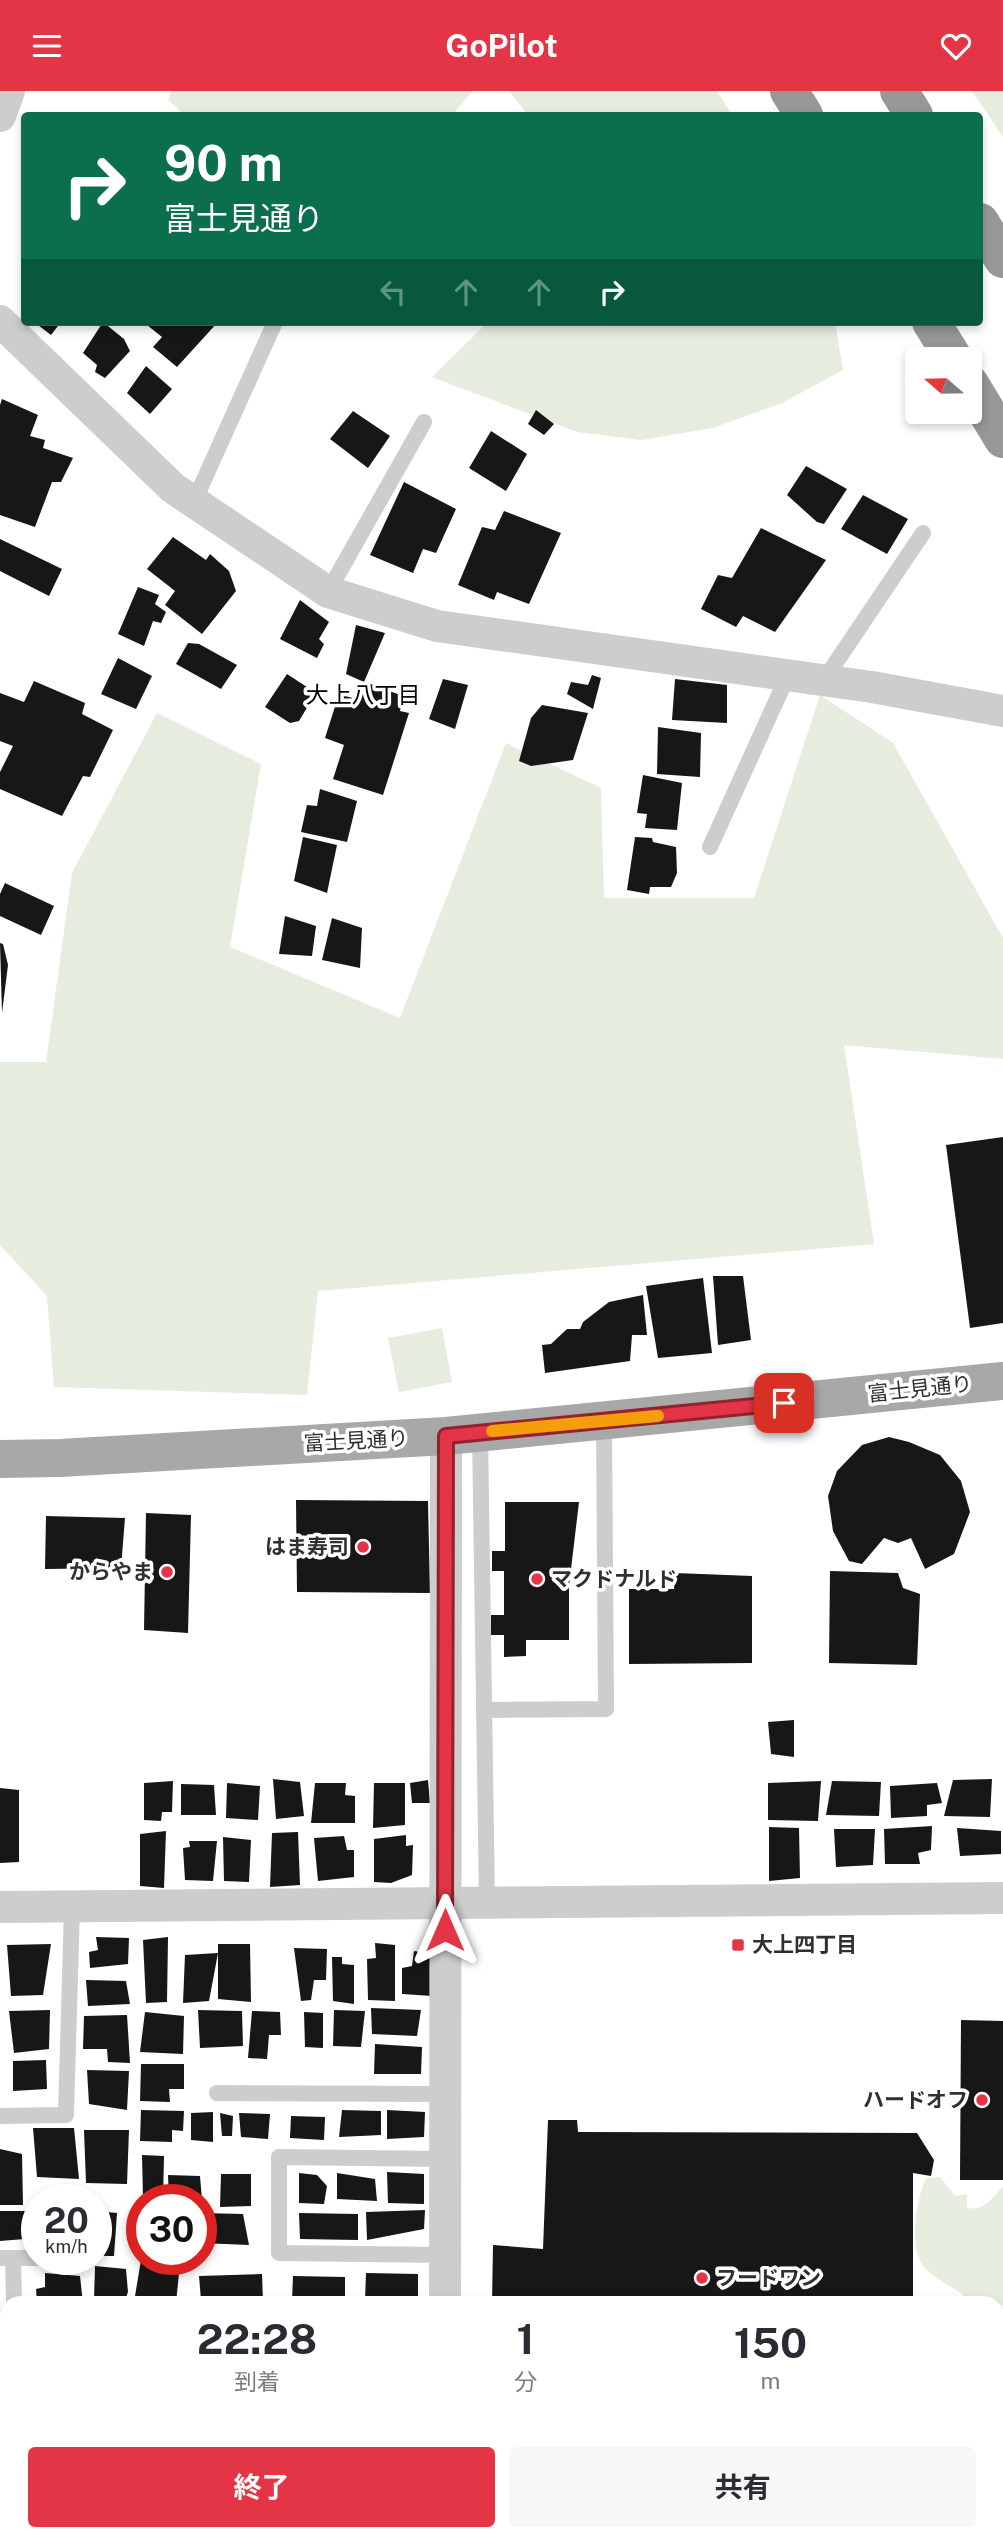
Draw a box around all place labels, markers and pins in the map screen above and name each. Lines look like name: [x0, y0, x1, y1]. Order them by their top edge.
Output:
pin: [754, 1373, 814, 1433]
place label: はま寿司: [265, 1534, 349, 1559]
marker: はま寿司: [355, 1539, 371, 1555]
place label: からやま: [69, 1559, 153, 1584]
marker: からやま: [159, 1564, 175, 1580]
place label: マクドナルド: [551, 1566, 677, 1591]
marker: マクドナルド: [529, 1571, 545, 1587]
place label: 大上四丁目: [752, 1932, 857, 1957]
marker: 大上四丁目: [730, 1937, 746, 1953]
place label: ハードオフ: [863, 2087, 968, 2112]
marker: ハードオフ: [974, 2092, 990, 2108]
place label: フードワン: [716, 2265, 821, 2290]
marker: フードワン: [694, 2270, 710, 2286]

